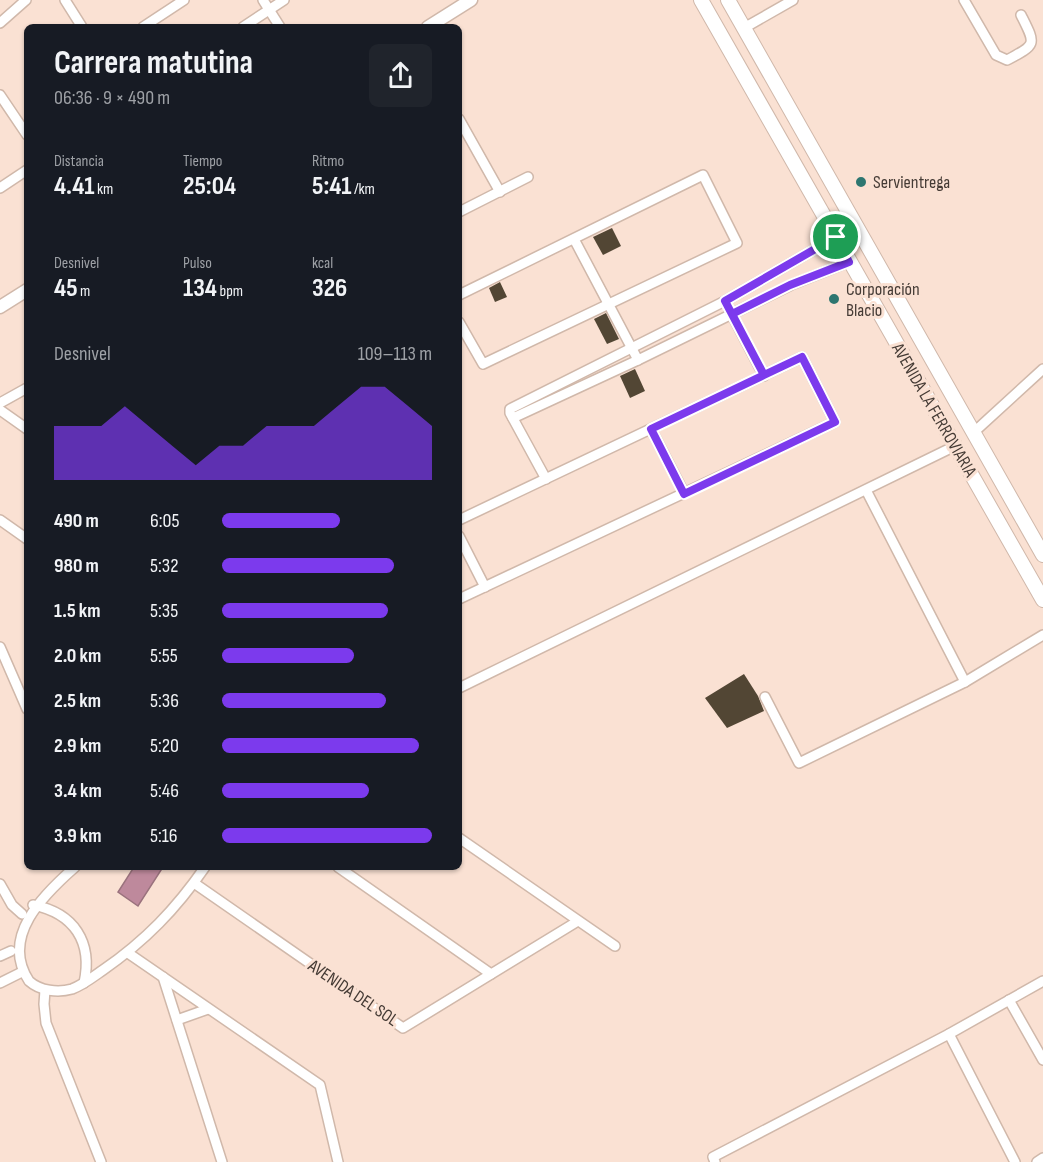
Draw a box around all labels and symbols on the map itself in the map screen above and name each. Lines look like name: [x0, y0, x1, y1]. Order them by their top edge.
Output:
place label: Servientrega: [873, 172, 950, 193]
marker: Servientrega: [854, 175, 868, 189]
pin: [810, 211, 861, 262]
place label: Corporación Blacio: [846, 279, 920, 321]
marker: Corporación Blacio: [827, 292, 841, 306]
street label: AVENIDA LA FERROVIARIA: [887, 339, 981, 481]
street label: AVENIDA DEL SOL: [303, 955, 402, 1031]

